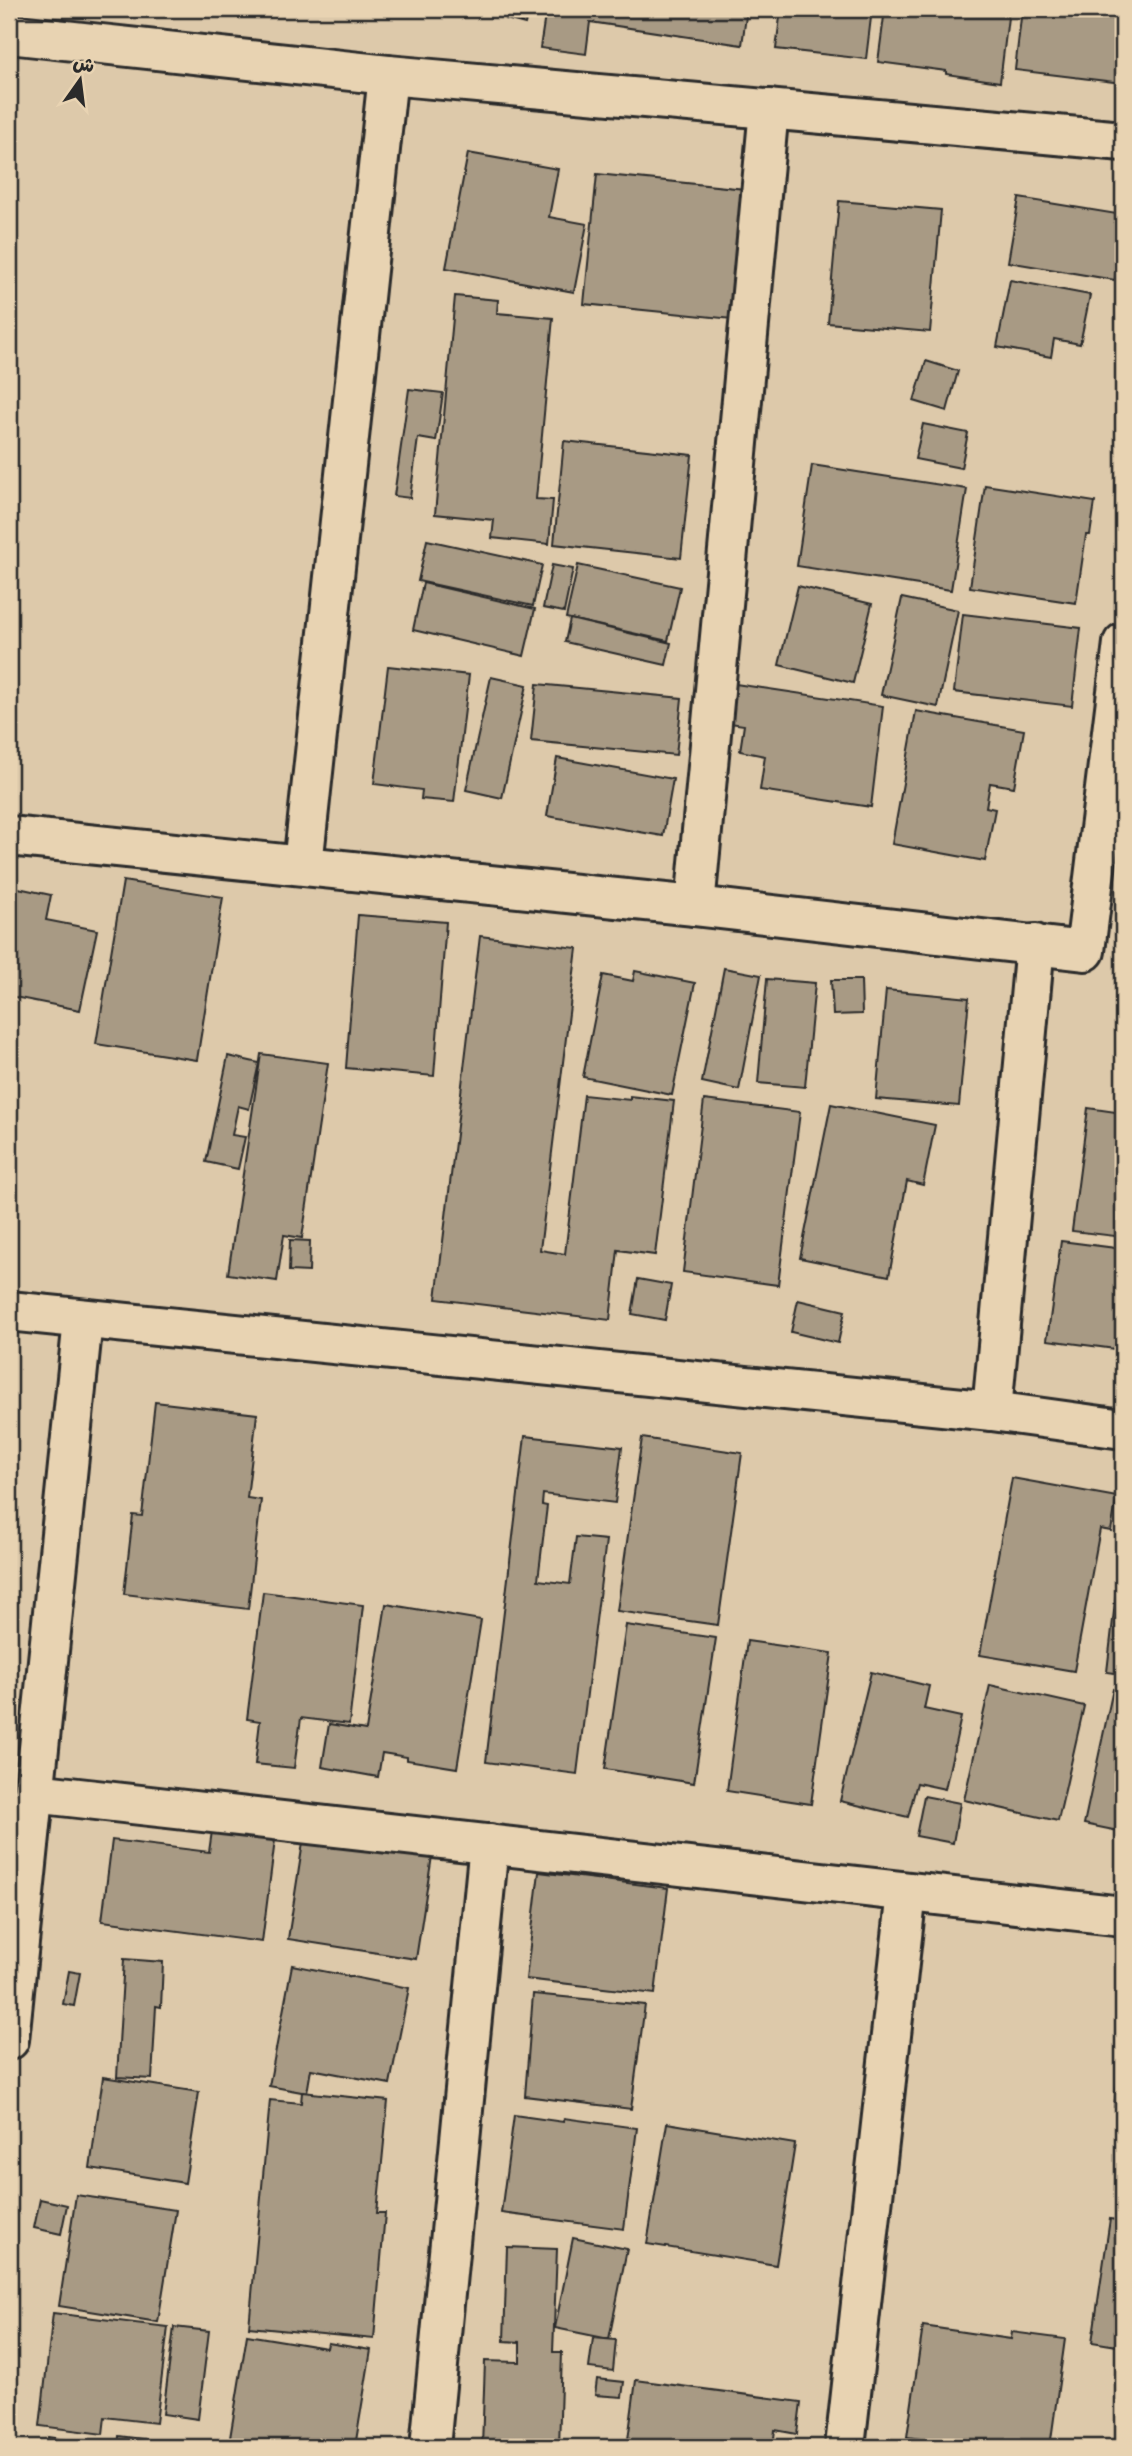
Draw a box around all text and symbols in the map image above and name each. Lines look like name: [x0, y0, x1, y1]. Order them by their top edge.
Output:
north arrow: [46, 46, 116, 116]
text: ش: [70, 51, 97, 83]

